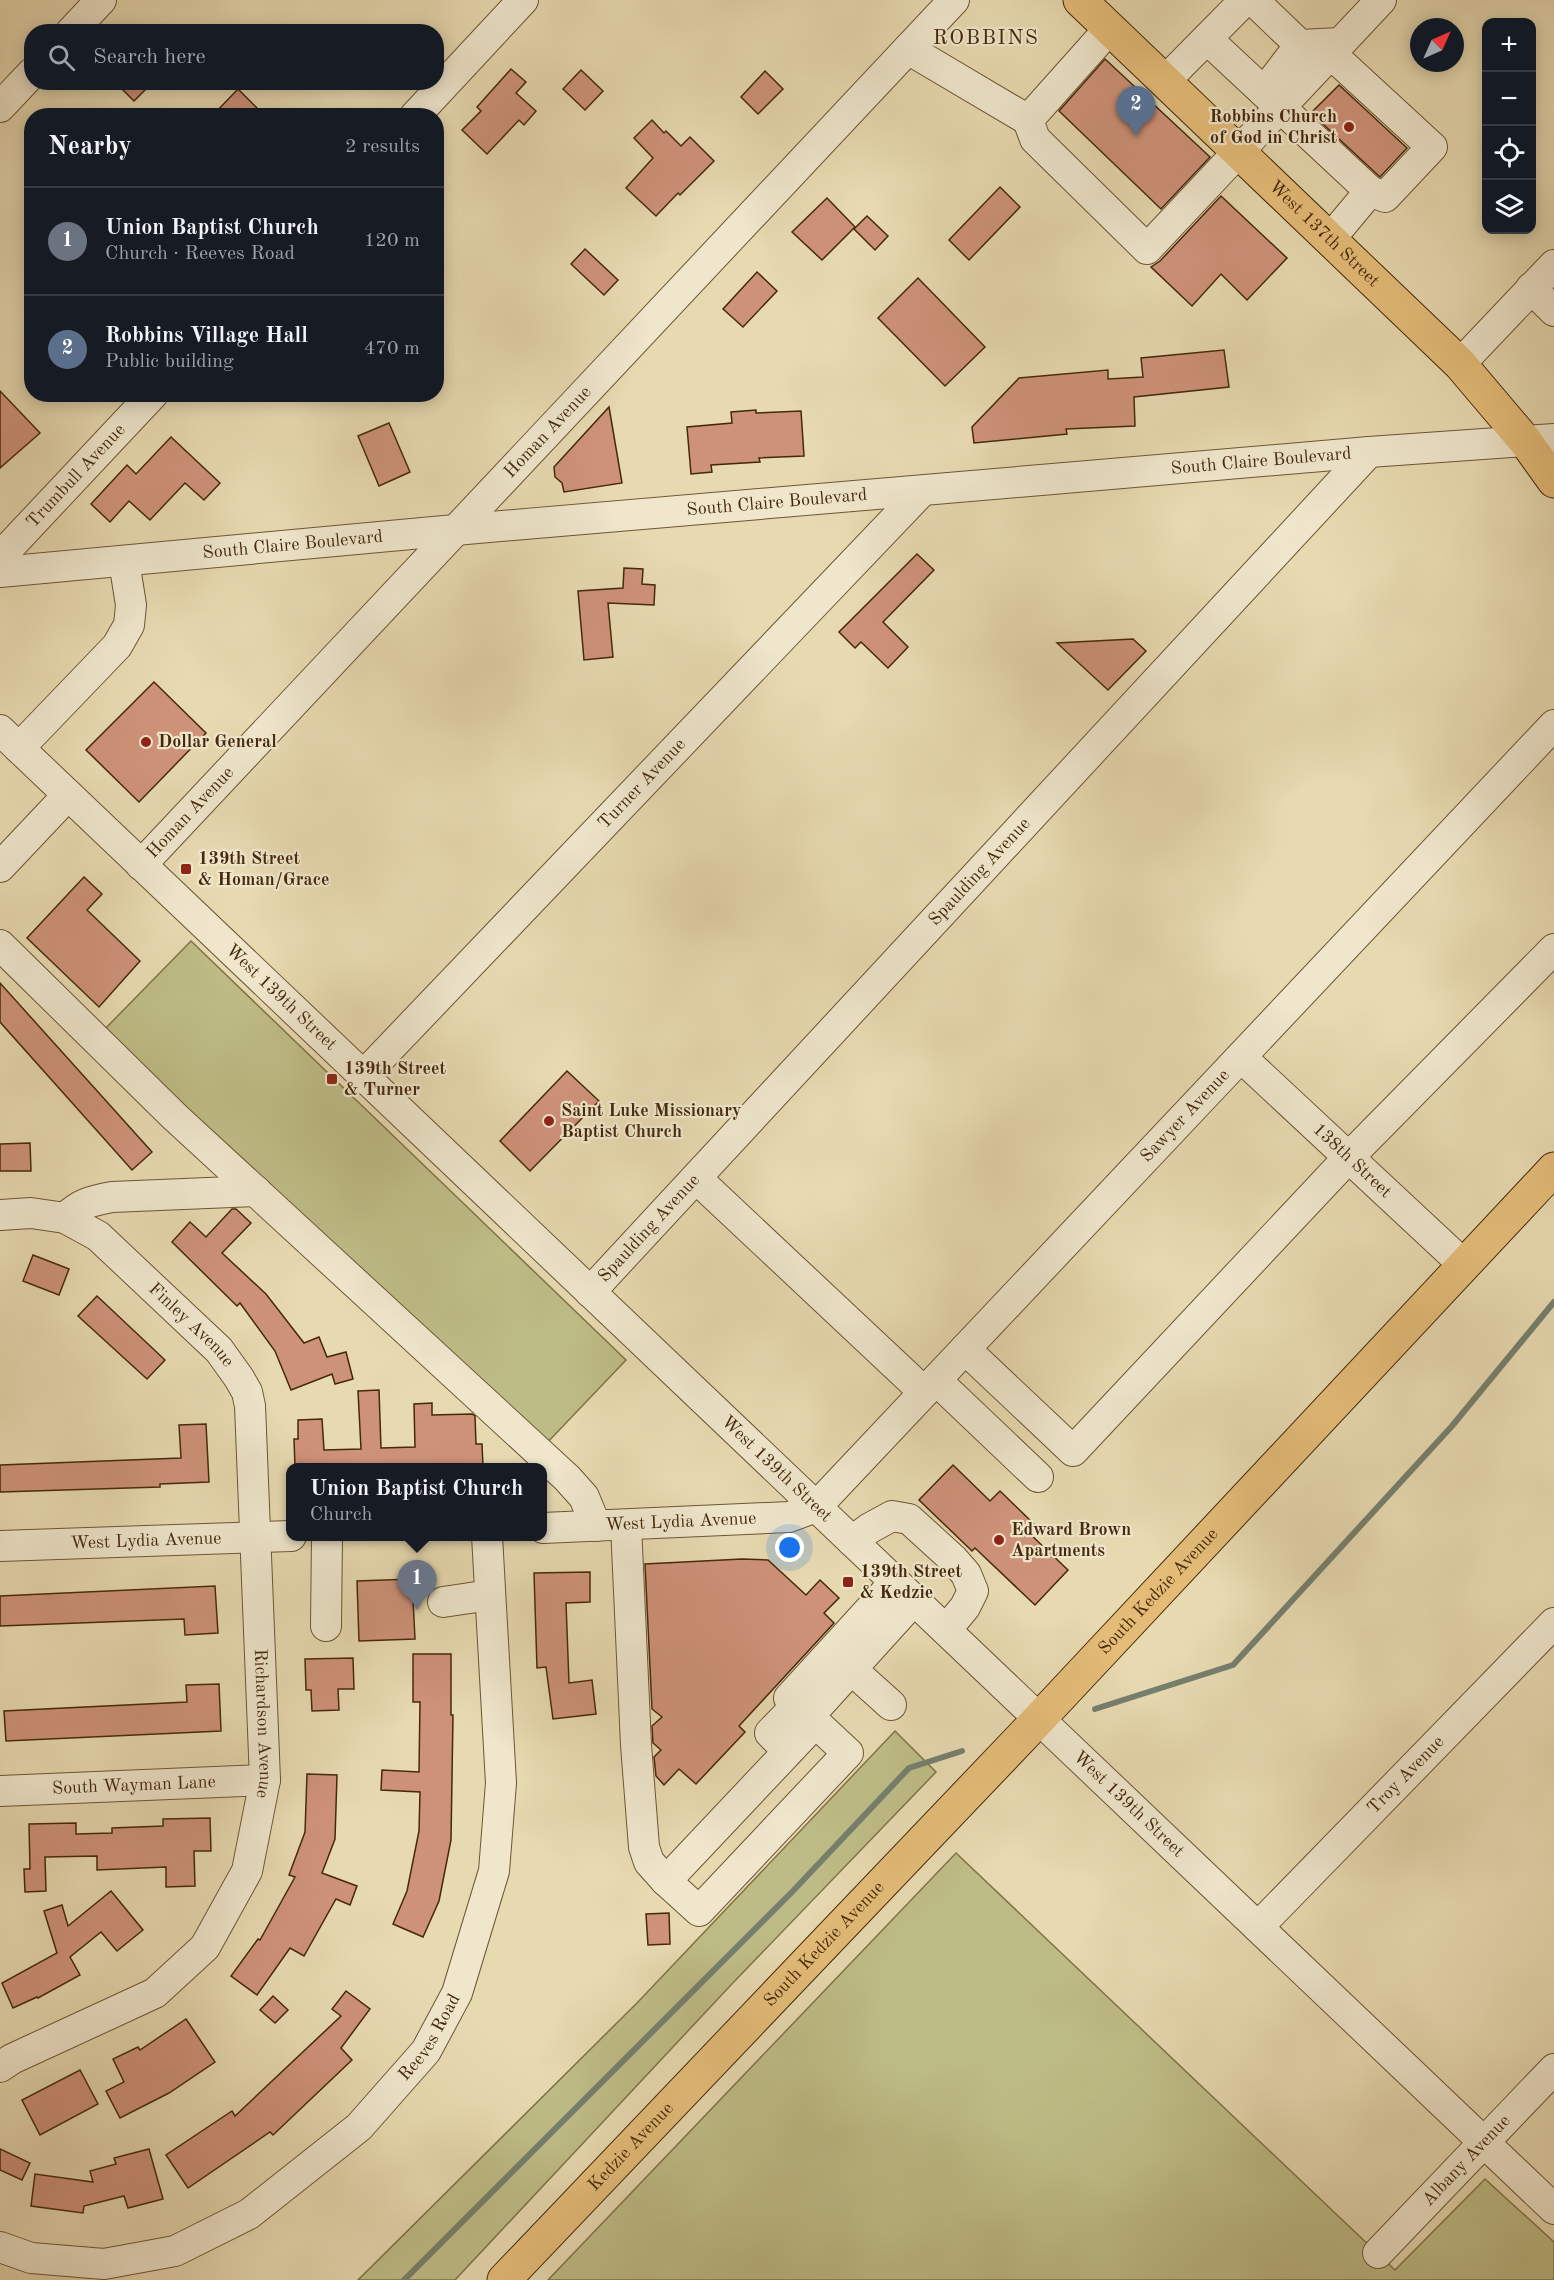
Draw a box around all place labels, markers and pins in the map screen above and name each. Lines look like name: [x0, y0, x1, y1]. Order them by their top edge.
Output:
pin: 2: [1116, 86, 1156, 136]
place label: Robbins Church of God in Christ: [1209, 108, 1337, 147]
marker: Robbins Church of God in Christ: [1342, 120, 1356, 134]
place label: Dollar General: [158, 733, 277, 751]
marker: Dollar General: [139, 735, 153, 749]
place label: 139th Street & Homan/Grace: [198, 850, 330, 889]
marker: 139th Street & Homan/Grace: [179, 862, 193, 876]
place label: 139th Street & Turner: [344, 1060, 447, 1099]
marker: 139th Street & Turner: [325, 1072, 339, 1086]
place label: Saint Luke Missionary Baptist Church: [561, 1102, 741, 1141]
marker: Saint Luke Missionary Baptist Church: [542, 1114, 556, 1128]
place label: Edward Brown Apartments: [1011, 1521, 1131, 1560]
marker: Edward Brown Apartments: [992, 1533, 1006, 1547]
pin: 1: [398, 1560, 436, 1610]
place label: 139th Street & Kedzie: [860, 1563, 963, 1602]
marker: 139th Street & Kedzie: [841, 1575, 855, 1589]

